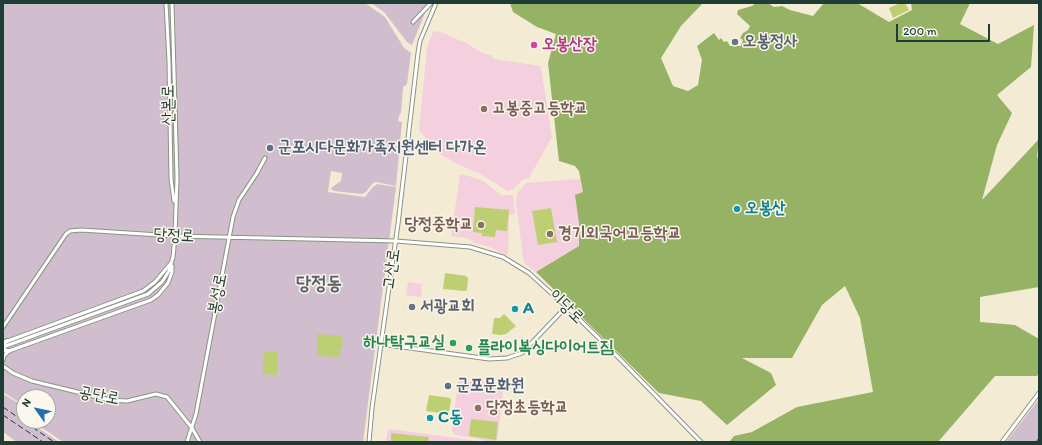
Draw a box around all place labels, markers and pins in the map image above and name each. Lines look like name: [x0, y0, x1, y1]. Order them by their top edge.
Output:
place label: 오봉정사: [743, 32, 798, 52]
place label: 오봉산장: [542, 35, 597, 55]
marker: 오봉정사: [730, 37, 740, 47]
marker: 오봉산장: [529, 40, 539, 50]
place label: 고봉중고등학교: [492, 99, 588, 119]
marker: 고봉중고등학교: [479, 104, 489, 114]
place label: 군포시다문화가족지원센터 다가온: [278, 138, 487, 158]
marker: 군포시다문화가족지원센터 다가온: [265, 143, 275, 153]
place label: 오봉산: [745, 199, 786, 219]
marker: 오봉산: [732, 204, 742, 214]
place label: 당정중학교: [405, 215, 473, 235]
marker: 당정중학교: [476, 220, 486, 230]
place label: 경기외국어고등학교: [558, 224, 681, 244]
marker: 경기외국어고등학교: [545, 229, 555, 239]
place label: 서광교회: [420, 297, 475, 317]
place label: A: [523, 299, 534, 319]
marker: 서광교회: [407, 302, 417, 312]
marker: A: [510, 304, 520, 314]
place label: 하나탁구교실: [363, 333, 445, 353]
marker: 하나탁구교실: [448, 338, 458, 348]
place label: 플라이복싱다이어트짐: [477, 338, 614, 358]
marker: 플라이복싱다이어트짐: [464, 343, 474, 353]
place label: 군포문화원: [456, 376, 524, 396]
marker: 군포문화원: [443, 381, 453, 391]
place label: 당정초등학교: [486, 398, 568, 418]
marker: 당정초등학교: [473, 403, 483, 413]
place label: C동: [438, 408, 463, 428]
marker: C동: [425, 413, 435, 423]

